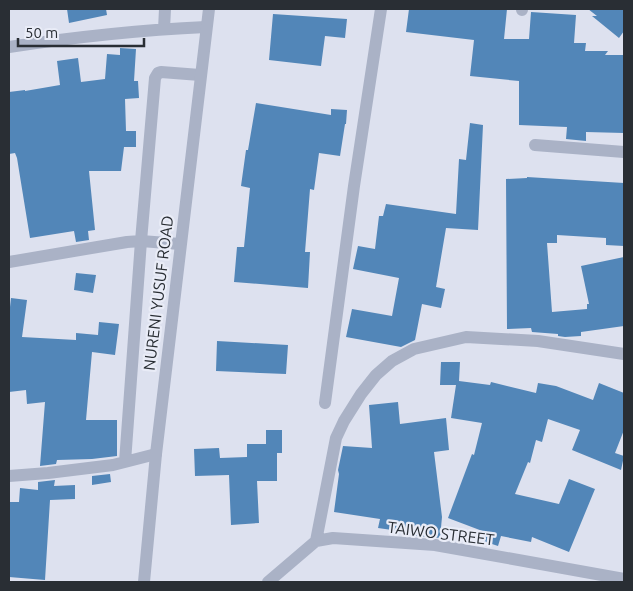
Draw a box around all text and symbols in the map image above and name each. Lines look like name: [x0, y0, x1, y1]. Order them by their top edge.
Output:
scale bar: [18, 15, 144, 47]
text: 50 m: [25, 24, 58, 41]
street label: NURENI YUSUF ROAD: [140, 214, 176, 372]
street label: TAIWO STREET: [387, 518, 496, 548]

